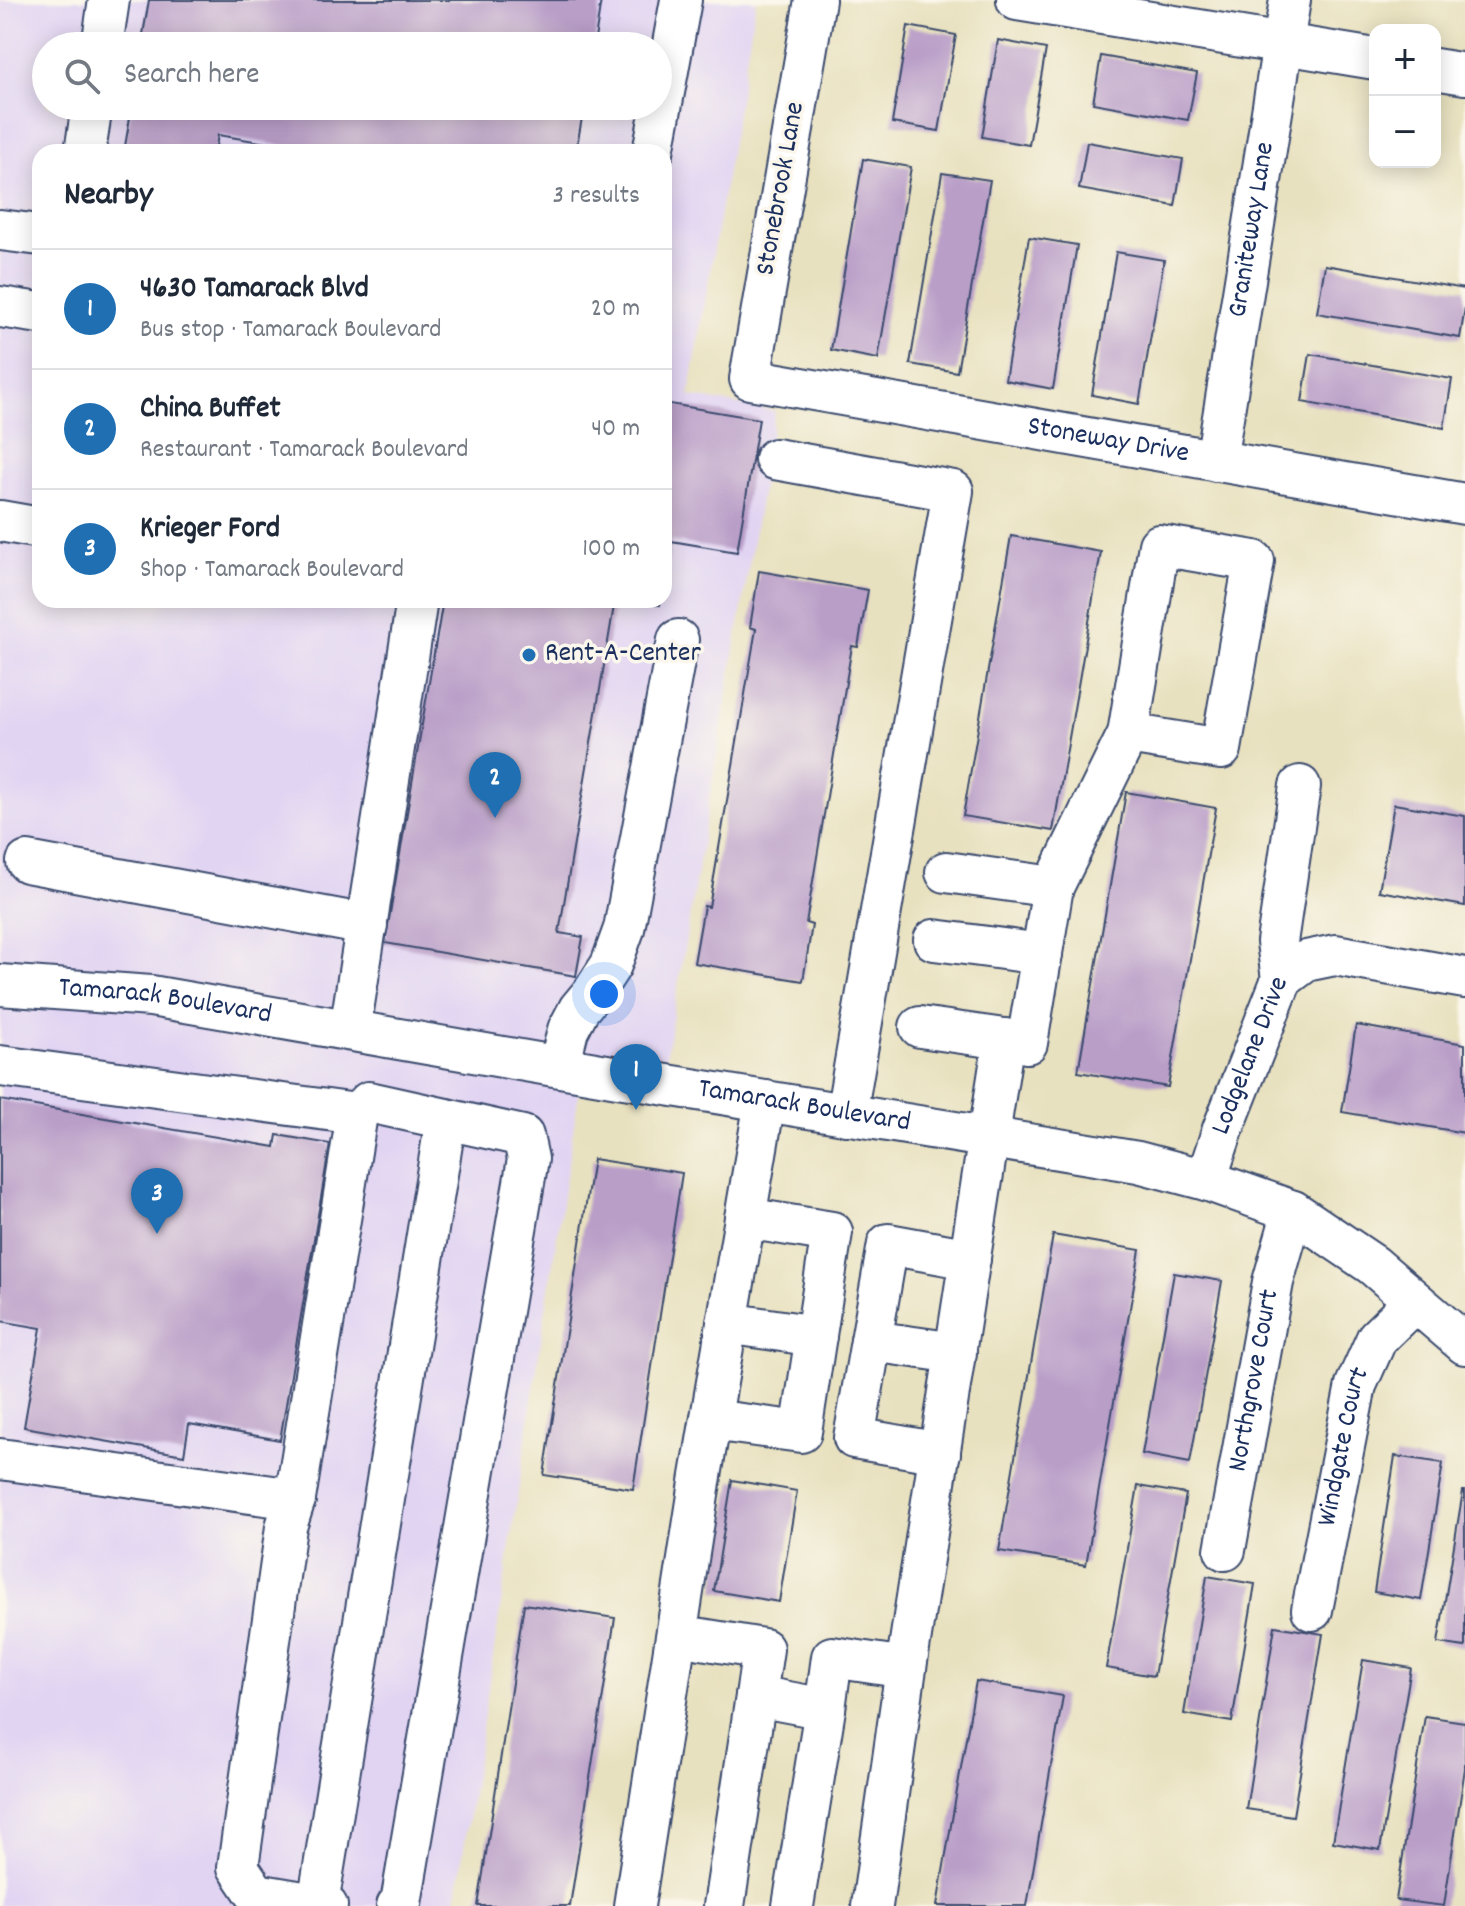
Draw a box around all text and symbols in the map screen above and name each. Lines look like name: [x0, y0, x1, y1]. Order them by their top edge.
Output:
map controls: [1369, 24, 1441, 168]
button: +: [1369, 24, 1441, 96]
search box: [32, 32, 672, 120]
icon: search: [60, 54, 104, 98]
text: Search here: [124, 55, 260, 98]
button: −: [1369, 96, 1441, 168]
street label: Stonebrook Lane: [747, 99, 817, 279]
street label: Graniteway Lane: [1219, 139, 1287, 321]
text: Nearby: [64, 172, 153, 221]
text: 3 results: [553, 178, 640, 215]
text: 4630 Tamarack Blvd: [140, 269, 369, 312]
text: 1: [87, 291, 93, 328]
text: 20 m: [591, 291, 640, 328]
text: Bus stop · Tamarack Boulevard: [140, 312, 442, 349]
text: China Buffet: [140, 389, 281, 432]
street label: Stoneway Drive: [1024, 408, 1192, 475]
text: 2: [84, 411, 96, 448]
text: 40 m: [591, 411, 640, 448]
text: Restaurant · Tamarack Boulevard: [140, 432, 469, 469]
text: Krieger Ford: [140, 509, 280, 552]
text: 3: [84, 531, 96, 568]
text: 100 m: [582, 531, 640, 568]
text: Shop · Tamarack Boulevard: [140, 552, 404, 589]
place label: Rent-A-Center: [545, 635, 701, 675]
marker: Rent-A-Center: [520, 646, 538, 664]
pin: 2: [469, 752, 521, 818]
street label: Tamarack Boulevard: [57, 969, 275, 1037]
street label: Lodgelane Drive: [1202, 971, 1301, 1141]
your location: [584, 974, 624, 1014]
pin: 1: [610, 1044, 662, 1110]
street label: Tamarack Boulevard: [695, 1070, 913, 1144]
pin: 3: [131, 1168, 183, 1234]
street label: Northgrove Court: [1219, 1286, 1291, 1475]
street label: Windgate Court: [1309, 1361, 1381, 1530]

